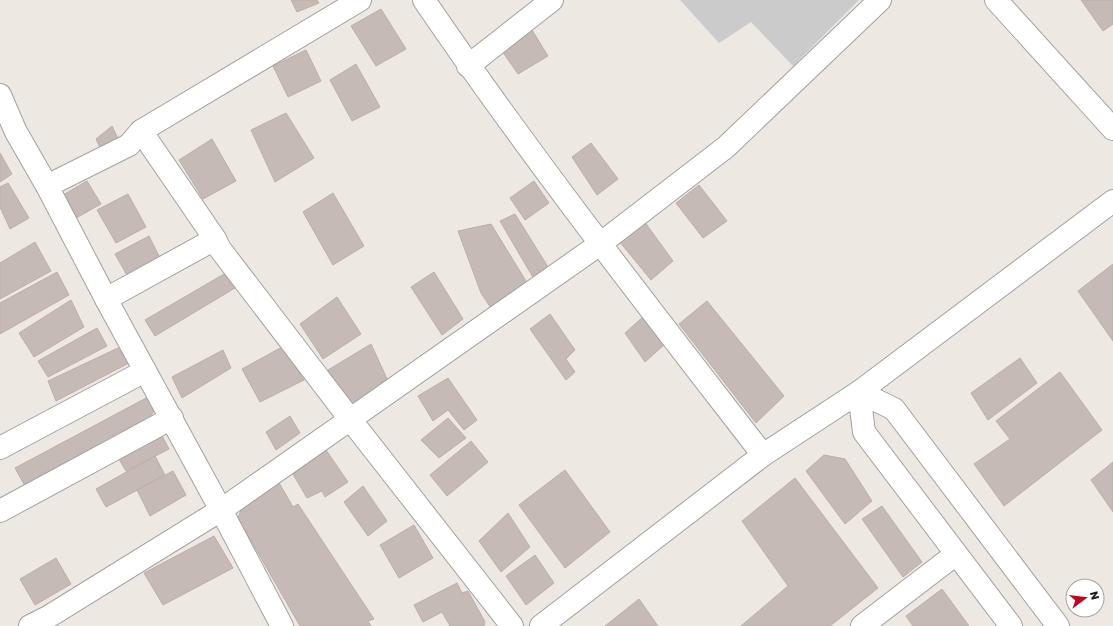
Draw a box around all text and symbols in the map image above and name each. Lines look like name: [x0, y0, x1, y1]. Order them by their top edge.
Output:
north arrow: [1065, 578, 1105, 618]
text: N: [1088, 590, 1103, 601]

